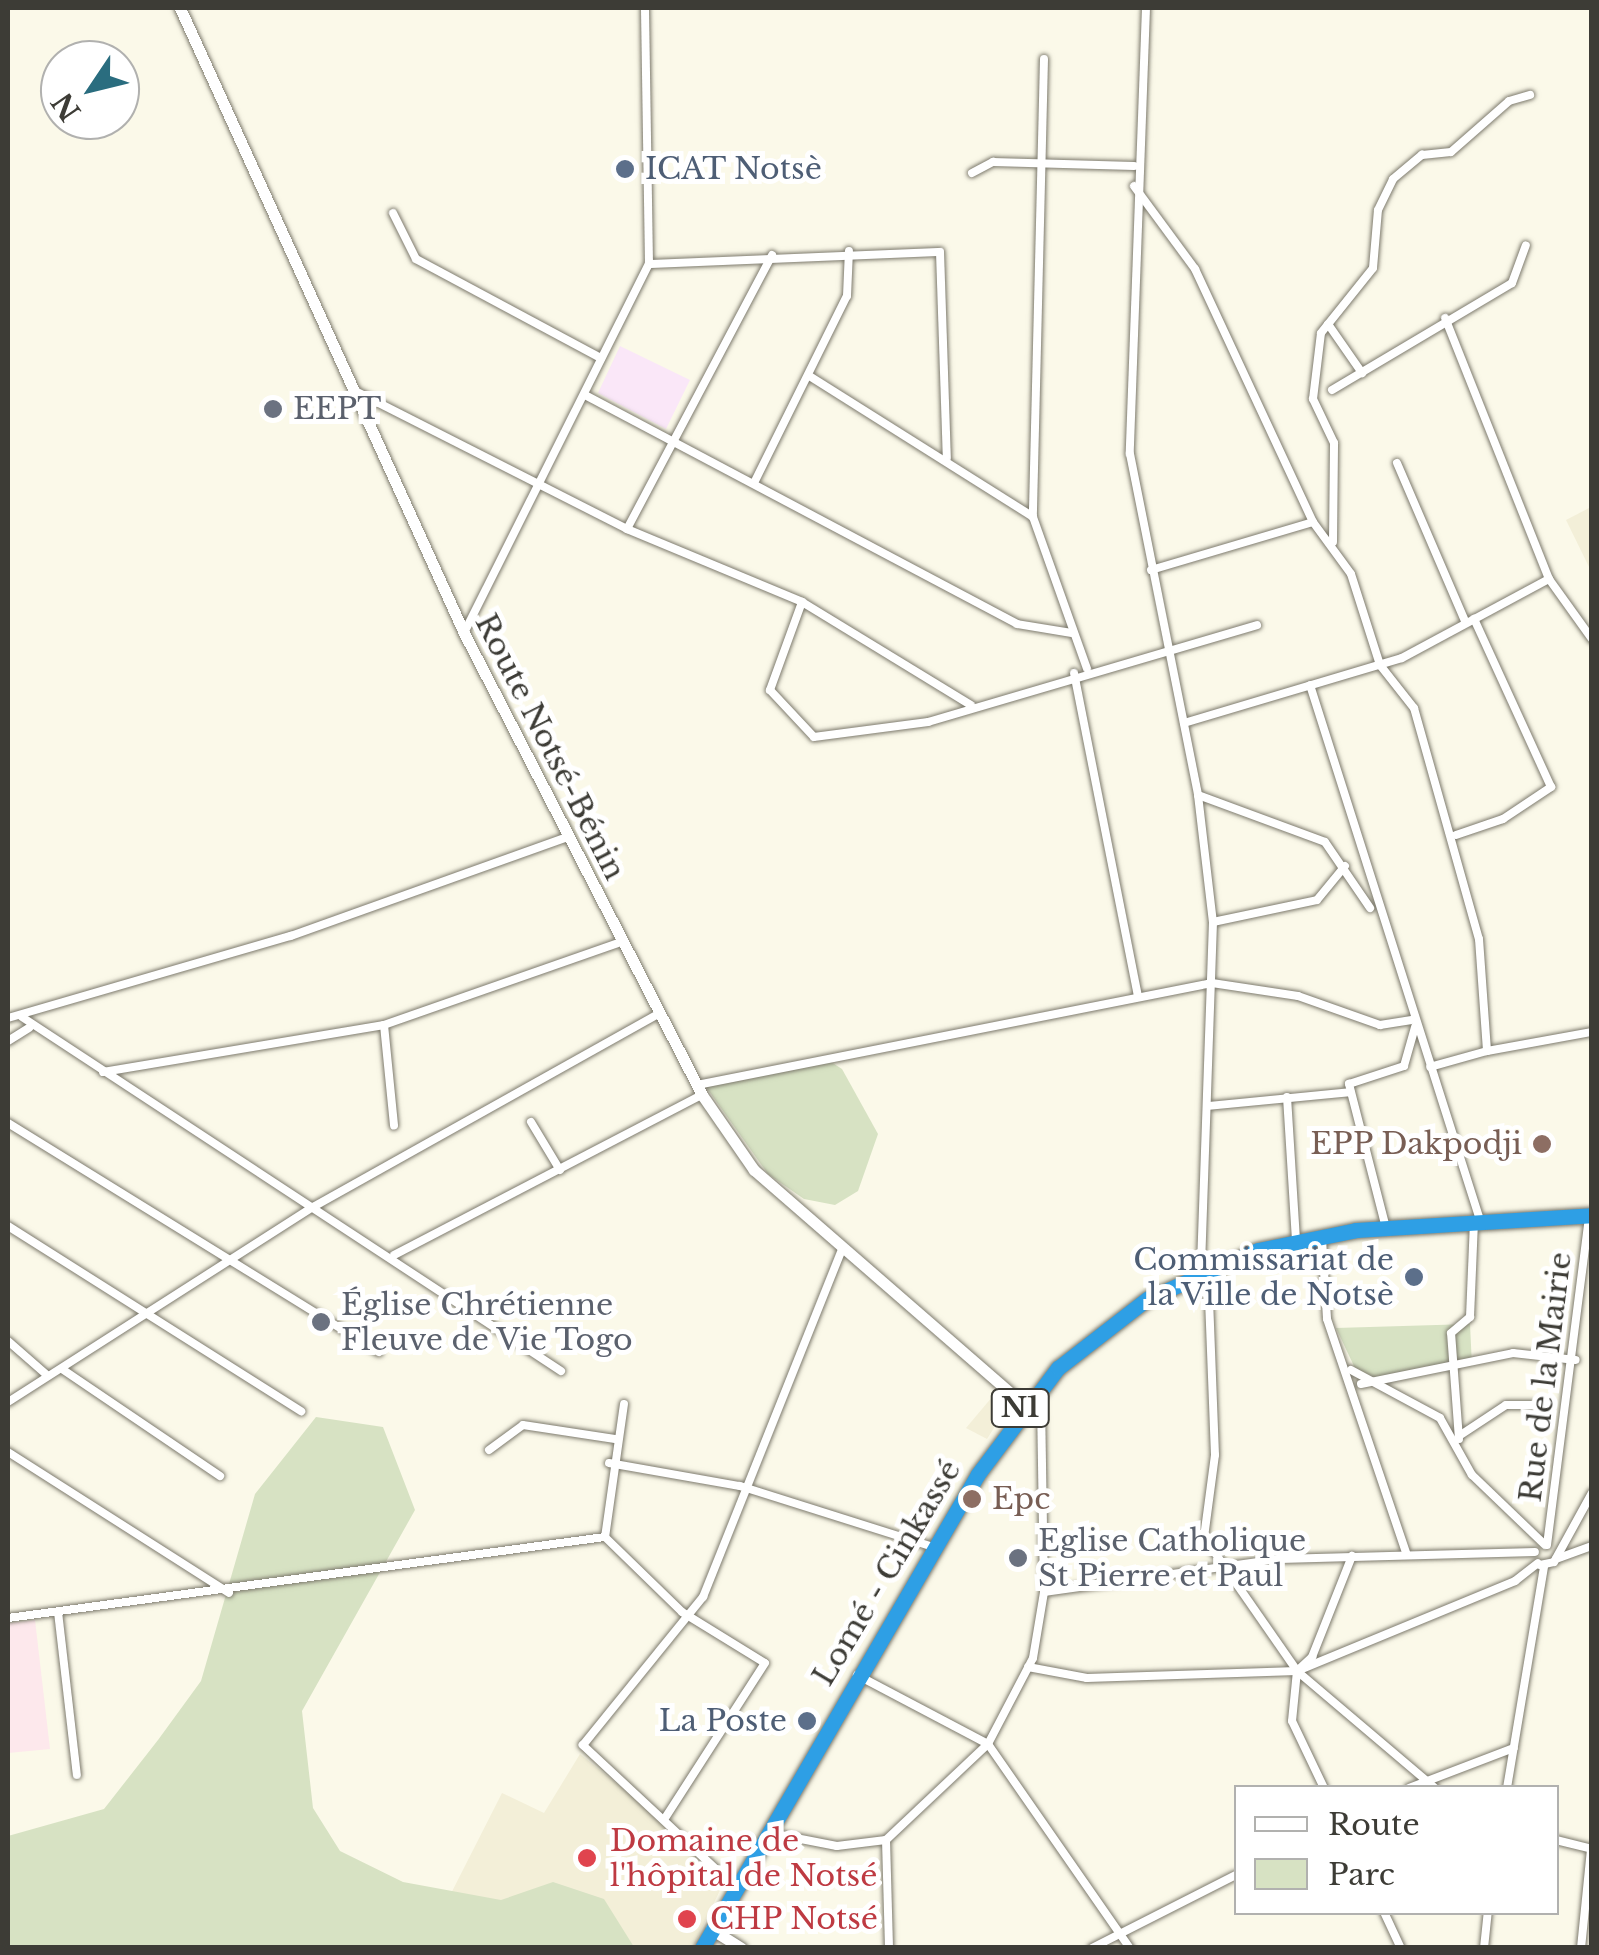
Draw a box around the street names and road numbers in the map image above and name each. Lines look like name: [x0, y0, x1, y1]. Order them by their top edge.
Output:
street label: Route Notsé-Bénin: [467, 608, 633, 886]
street label: Rue de la Mairie: [1513, 1250, 1579, 1504]
road number: N1: [990, 1385, 1050, 1431]
street label: Lomé - Cinkassé: [806, 1454, 968, 1692]

